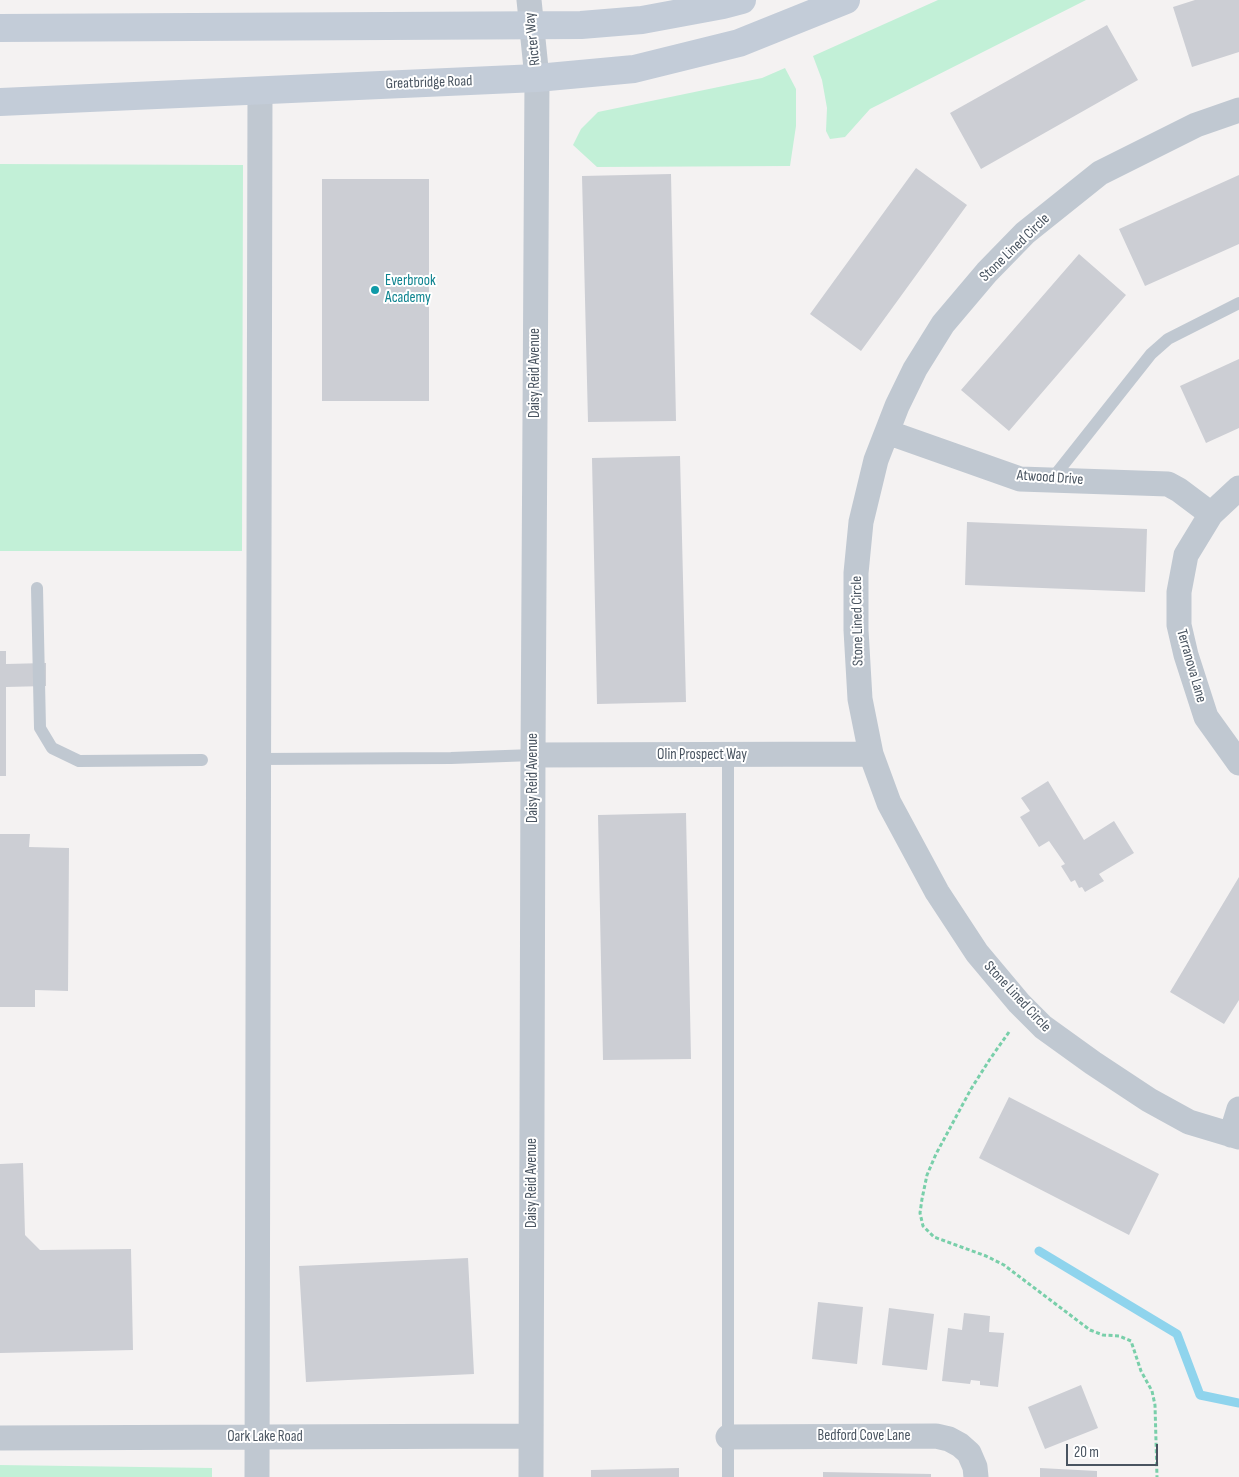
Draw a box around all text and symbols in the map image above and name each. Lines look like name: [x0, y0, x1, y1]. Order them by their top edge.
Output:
street label: Ricter Way: [521, 11, 545, 67]
street label: Greatbridge Road: [385, 72, 473, 94]
street label: Stone Lined Circle: [976, 210, 1054, 286]
place label: Everbrook Academy: [385, 272, 436, 307]
marker: Everbrook Academy: [369, 284, 381, 296]
street label: Daisy Reid Avenue: [526, 328, 544, 418]
street label: Atwood Drive: [1016, 467, 1084, 489]
street label: Stone Lined Circle: [848, 576, 868, 666]
street label: Terranova Lane: [1172, 627, 1210, 705]
street label: Daisy Reid Avenue: [524, 733, 542, 823]
street label: Olin Prospect Way: [657, 746, 747, 764]
street label: Stone Lined Circle: [980, 958, 1054, 1036]
street label: Daisy Reid Avenue: [523, 1138, 541, 1228]
street label: Bedford Cove Lane: [817, 1427, 911, 1445]
street label: Oark Lake Road: [227, 1428, 303, 1446]
scale bar: [1069, 1434, 1162, 1466]
text: 20 m: [1074, 1443, 1099, 1462]

